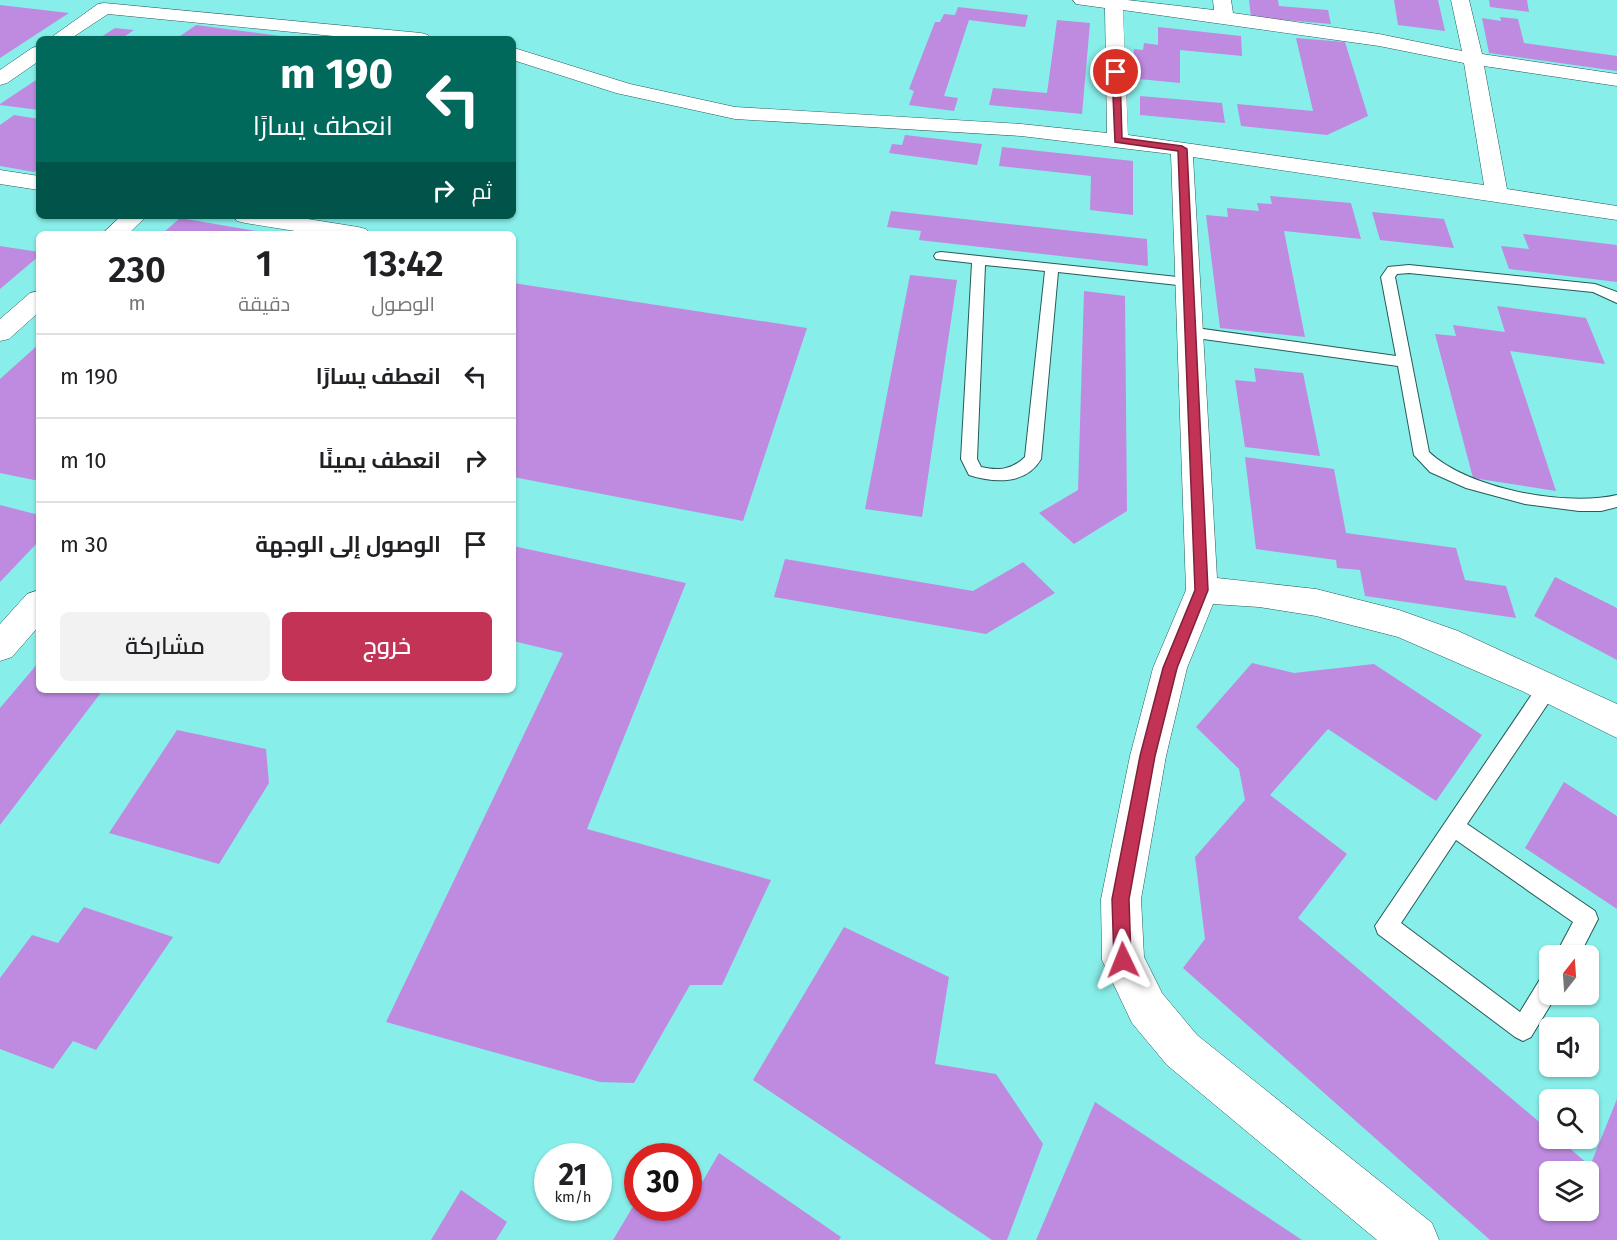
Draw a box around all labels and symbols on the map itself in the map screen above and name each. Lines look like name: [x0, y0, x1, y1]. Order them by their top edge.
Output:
pin: [1090, 46, 1141, 97]
position arrow: [1091, 928, 1155, 992]
north arrow: [1539, 945, 1599, 1005]
speed limit sign: 30: [624, 1143, 702, 1221]

